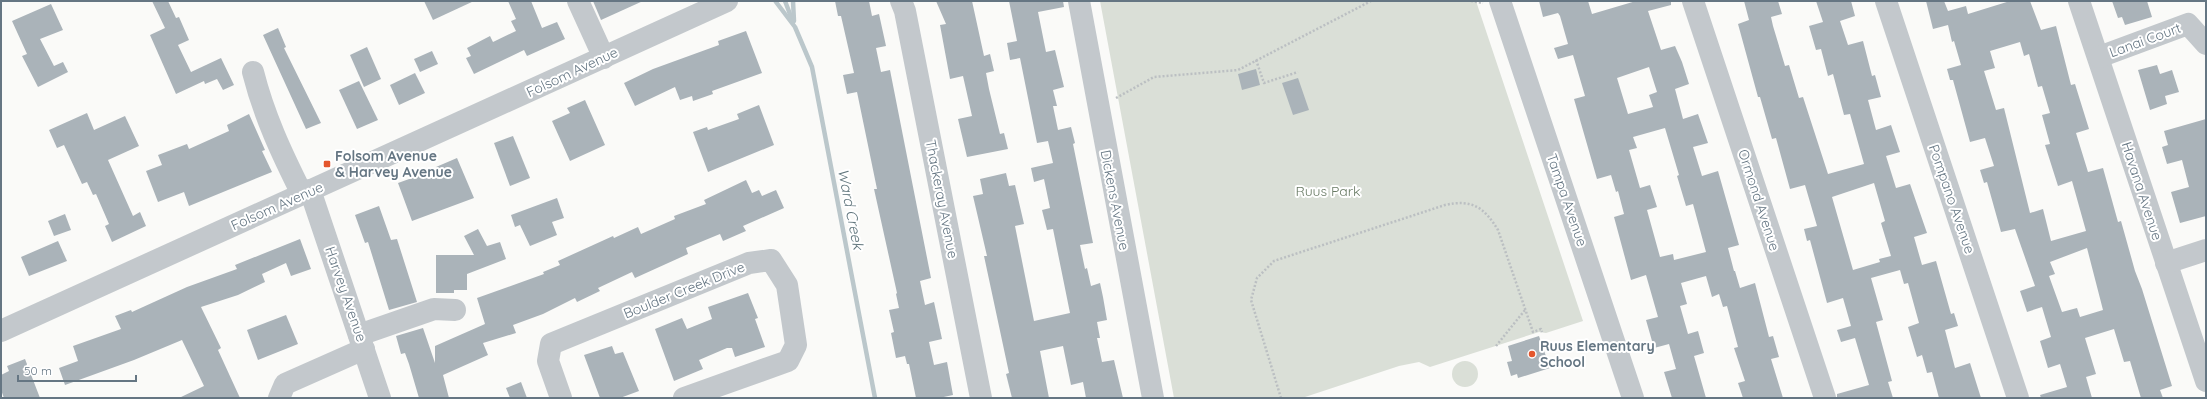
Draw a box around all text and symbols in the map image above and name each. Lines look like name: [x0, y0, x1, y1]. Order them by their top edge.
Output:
street label: Lanai Court: [2107, 19, 2184, 61]
street label: Folsom Avenue: [523, 43, 621, 101]
street label: Thackeray Avenue: [922, 138, 962, 260]
street label: Havana Avenue: [2118, 139, 2166, 243]
street label: Pompano Avenue: [1925, 142, 1979, 256]
place label: Folsom Avenue & Harvey Avenue: [335, 147, 452, 181]
street label: Ormond Avenue: [1734, 147, 1784, 253]
street label: Dickens Avenue: [1096, 148, 1134, 252]
street label: Tampa Avenue: [1543, 151, 1591, 249]
marker: Folsom Avenue & Harvey Avenue: [322, 159, 332, 169]
water label: Ward Creek: [834, 167, 869, 253]
street label: Folsom Avenue: [228, 178, 326, 234]
park label: Ruus Park: [1295, 182, 1361, 200]
street label: Harvey Avenue: [321, 244, 371, 344]
street label: Boulder Creek Drive: [621, 257, 747, 323]
place label: Ruus Elementary School: [1540, 337, 1655, 371]
marker: Ruus Elementary School: [1527, 349, 1537, 359]
scale bar: [18, 357, 136, 383]
text: 50 m: [24, 363, 52, 378]

